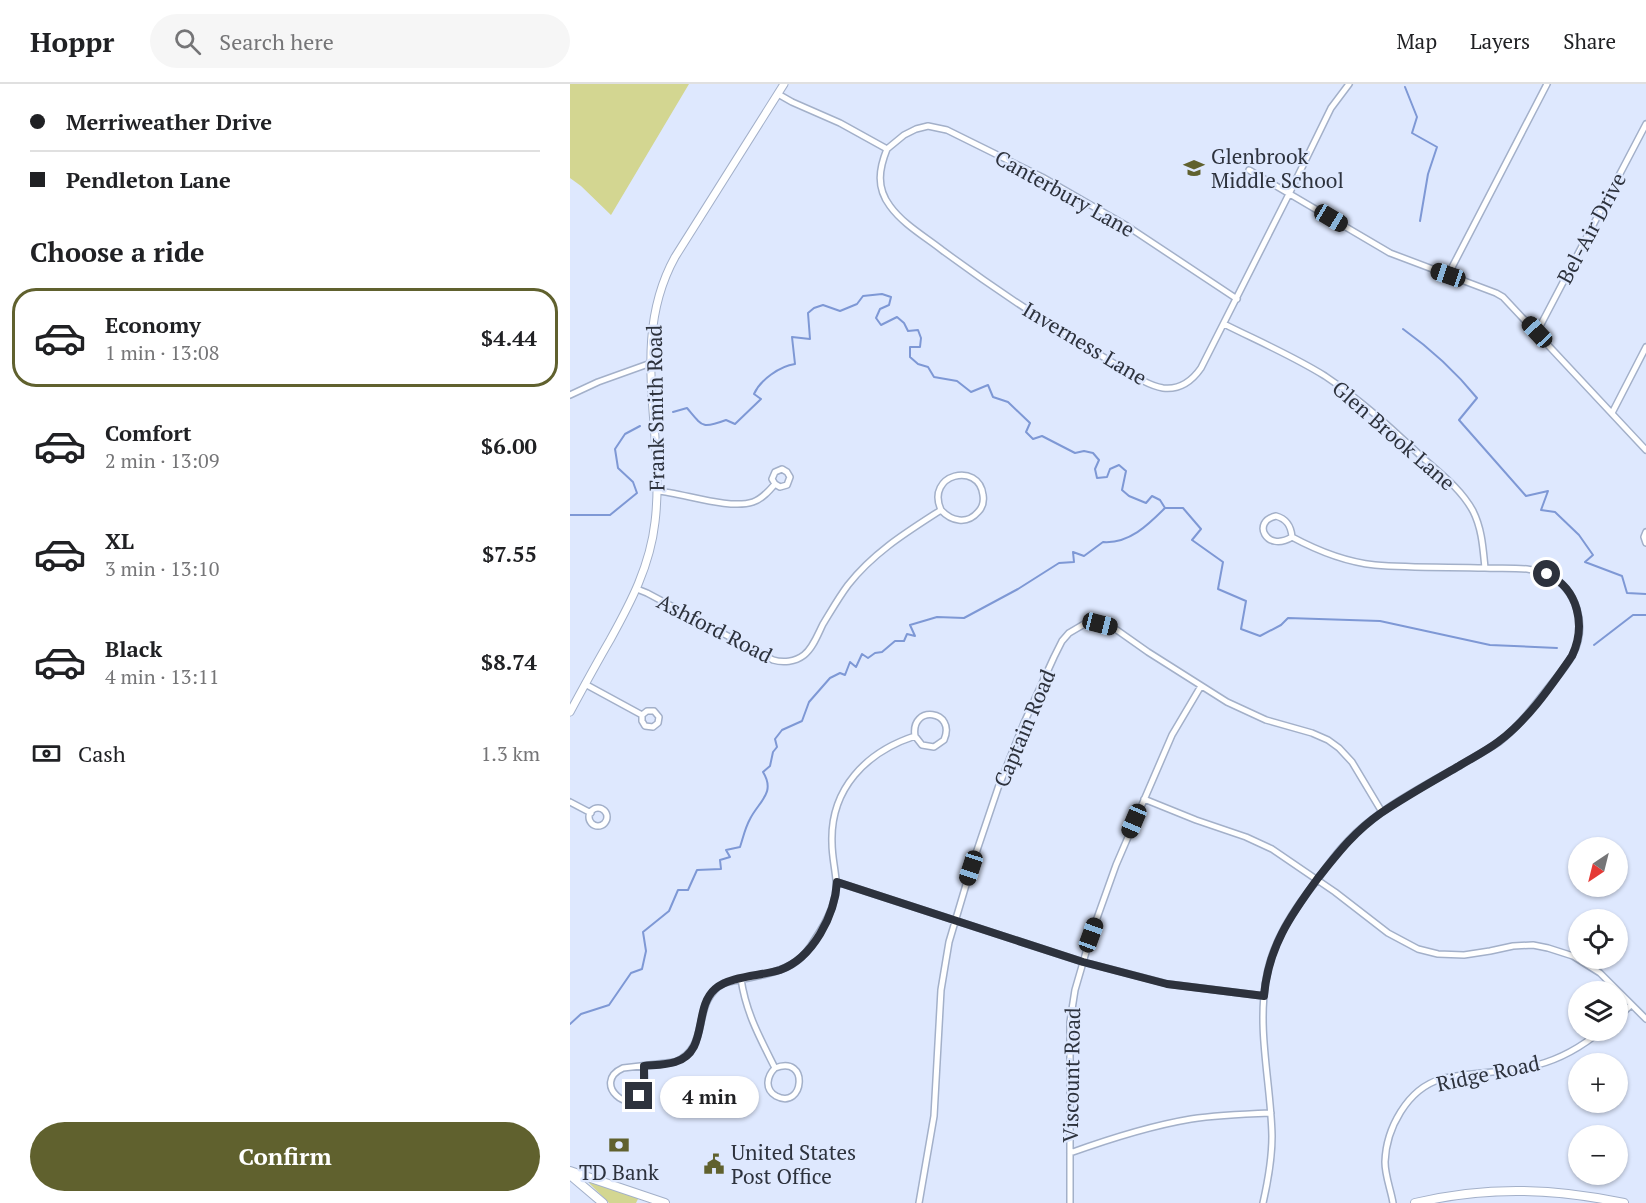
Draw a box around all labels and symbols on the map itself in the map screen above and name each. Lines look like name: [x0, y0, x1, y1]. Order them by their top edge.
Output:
place label: Glenbrook Middle School: [1211, 142, 1344, 194]
street label: Canterbury Lane: [990, 143, 1140, 243]
school or university icon: Glenbrook Middle School: [1182, 156, 1206, 180]
street label: Bel-Air Drive: [1550, 168, 1632, 288]
car: [1311, 201, 1351, 235]
car: [1428, 261, 1468, 289]
street label: Inverness Lane: [1018, 295, 1152, 391]
car: [1518, 313, 1556, 351]
street label: Frank Smith Road: [640, 324, 670, 491]
street label: Glen Brook Lane: [1327, 374, 1461, 496]
route start: [1533, 560, 1560, 587]
street label: Ashford Road: [653, 587, 778, 669]
car: [1080, 611, 1120, 637]
street label: Captain Road: [987, 665, 1061, 791]
car: [1119, 801, 1149, 841]
north arrow: [1568, 837, 1628, 897]
car: [957, 848, 985, 888]
car: [1076, 915, 1106, 955]
street label: Viscount Road: [1056, 1007, 1086, 1143]
street label: Ridge Road: [1434, 1048, 1543, 1098]
callout: 4 min: [660, 1075, 759, 1117]
route end: [625, 1082, 652, 1109]
bank icon: TD Bank: [607, 1133, 631, 1157]
place label: United States Post Office: [731, 1138, 856, 1190]
public building icon: United States Post Office: [702, 1152, 726, 1176]
place label: TD Bank: [579, 1158, 659, 1186]

